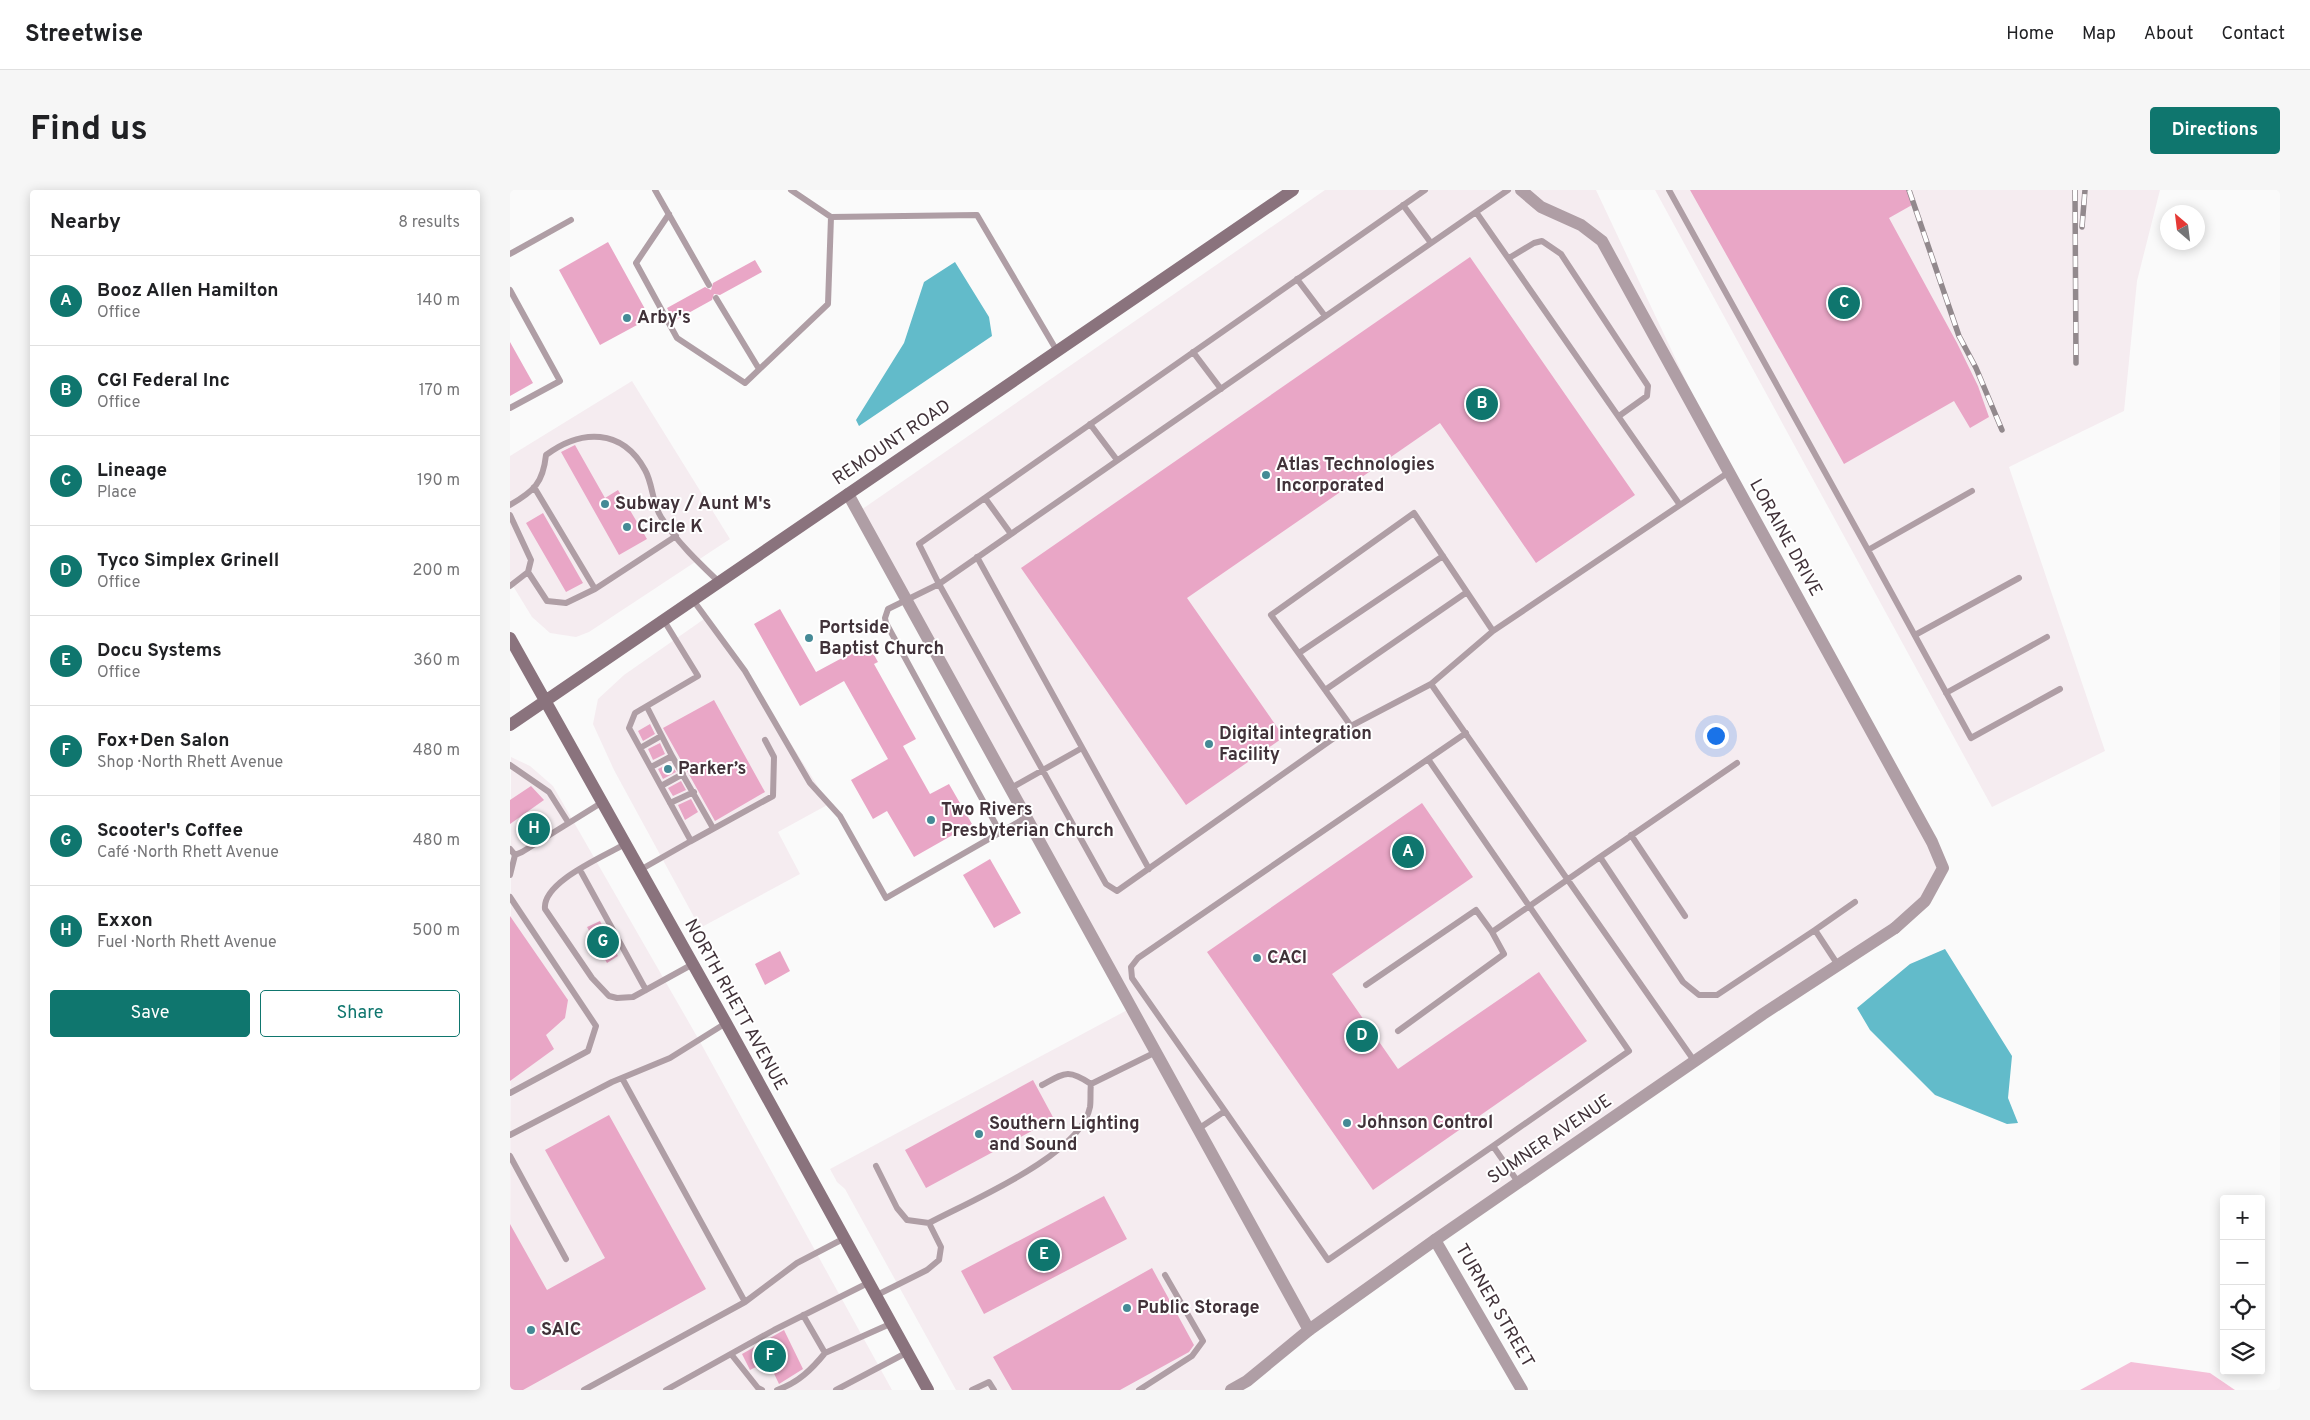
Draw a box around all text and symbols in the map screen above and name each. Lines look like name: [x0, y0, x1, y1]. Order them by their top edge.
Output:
text: Streetwise: [25, 20, 143, 50]
text: Home: [2006, 23, 2054, 46]
text: Map: [2082, 23, 2116, 46]
text: About: [2144, 23, 2193, 46]
text: Contact: [2221, 23, 2285, 46]
button: Directions: [2150, 107, 2280, 154]
text: Find us: [30, 108, 148, 152]
north arrow: [2160, 205, 2205, 250]
text: Nearby: [50, 209, 121, 236]
text: 8 results: [398, 213, 460, 233]
text: Booz Allen Hamilton: [97, 279, 279, 303]
pin: C: [1828, 284, 1860, 322]
text: A: [60, 291, 72, 311]
text: 140 m: [417, 291, 460, 311]
text: Office: [97, 303, 140, 323]
place label: Arby's: [637, 307, 691, 330]
marker: Arby's: [621, 312, 633, 324]
text: CGI Federal Inc: [97, 369, 230, 393]
text: B: [60, 381, 72, 401]
text: 170 m: [419, 381, 460, 401]
pin: B: [1466, 385, 1498, 423]
text: Office: [97, 393, 140, 413]
street label: REMOUNT ROAD: [828, 395, 956, 491]
place label: Atlas Technologies Incorporated: [1276, 454, 1435, 498]
text: Lineage: [97, 459, 167, 483]
marker: Atlas Technologies Incorporated: [1260, 469, 1272, 481]
text: C: [61, 471, 71, 491]
text: 190 m: [417, 471, 460, 491]
street label: LORAINE DRIVE: [1743, 475, 1827, 601]
text: Place: [97, 483, 137, 503]
place label: Subway / Aunt M's: [615, 493, 771, 516]
marker: Subway / Aunt M's: [599, 498, 611, 510]
place label: Circle K: [637, 516, 703, 539]
marker: Circle K: [621, 521, 633, 533]
text: Tyco Simplex Grinell: [97, 549, 279, 573]
text: D: [60, 561, 72, 581]
text: 200 m: [412, 561, 460, 581]
text: Office: [97, 573, 140, 593]
place label: Portside Baptist Church: [819, 617, 944, 661]
marker: Portside Baptist Church: [803, 632, 815, 644]
text: Docu Systems: [97, 639, 222, 663]
text: E: [61, 651, 71, 671]
text: 360 m: [413, 651, 460, 671]
text: Office: [97, 663, 140, 683]
place label: Digital integration Facility: [1219, 723, 1372, 767]
your location: [1703, 723, 1729, 749]
text: Fox+Den Salon: [97, 729, 229, 753]
marker: Digital integration Facility: [1203, 738, 1215, 750]
text: F: [61, 741, 71, 761]
text: 480 m: [413, 741, 460, 761]
text: Shop · North Rhett Avenue: [97, 753, 283, 773]
place label: Parker’s: [678, 758, 746, 781]
marker: Parker’s: [662, 763, 674, 775]
place label: Two Rivers Presbyterian Church: [941, 799, 1114, 843]
pin: H: [518, 810, 550, 848]
marker: Two Rivers Presbyterian Church: [925, 814, 937, 826]
text: Scooter's Coffee: [97, 819, 243, 843]
text: G: [61, 831, 71, 851]
text: 480 m: [413, 831, 460, 851]
pin: A: [1392, 833, 1424, 871]
text: Café · North Rhett Avenue: [97, 843, 279, 863]
text: Exxon: [97, 909, 153, 933]
street label: NORTH RHETT AVENUE: [678, 915, 792, 1095]
text: H: [60, 921, 72, 941]
text: 500 m: [412, 921, 460, 941]
pin: G: [587, 923, 619, 961]
text: Fuel · North Rhett Avenue: [97, 933, 277, 953]
place label: CACI: [1267, 947, 1307, 970]
marker: CACI: [1251, 952, 1263, 964]
button: Save: [50, 990, 250, 1037]
button: Share: [260, 990, 460, 1037]
pin: D: [1346, 1017, 1378, 1055]
street label: SUMNER AVENUE: [1483, 1090, 1617, 1190]
place label: Johnson Control: [1357, 1112, 1493, 1135]
place label: Southern Lighting and Sound: [989, 1113, 1140, 1157]
marker: Johnson Control: [1341, 1117, 1353, 1129]
marker: Southern Lighting and Sound: [973, 1128, 985, 1140]
map controls: [2220, 1195, 2265, 1375]
button: +: [2220, 1195, 2265, 1240]
pin: E: [1028, 1236, 1060, 1274]
street label: TURNER STREET: [1449, 1240, 1539, 1372]
button: −: [2220, 1240, 2265, 1285]
button: locate: [2220, 1285, 2265, 1330]
place label: Public Storage: [1137, 1297, 1260, 1320]
marker: Public Storage: [1121, 1302, 1133, 1314]
place label: SAIC: [541, 1319, 581, 1342]
marker: SAIC: [525, 1324, 537, 1336]
button: layers: [2220, 1330, 2265, 1375]
pin: F: [754, 1337, 786, 1375]

